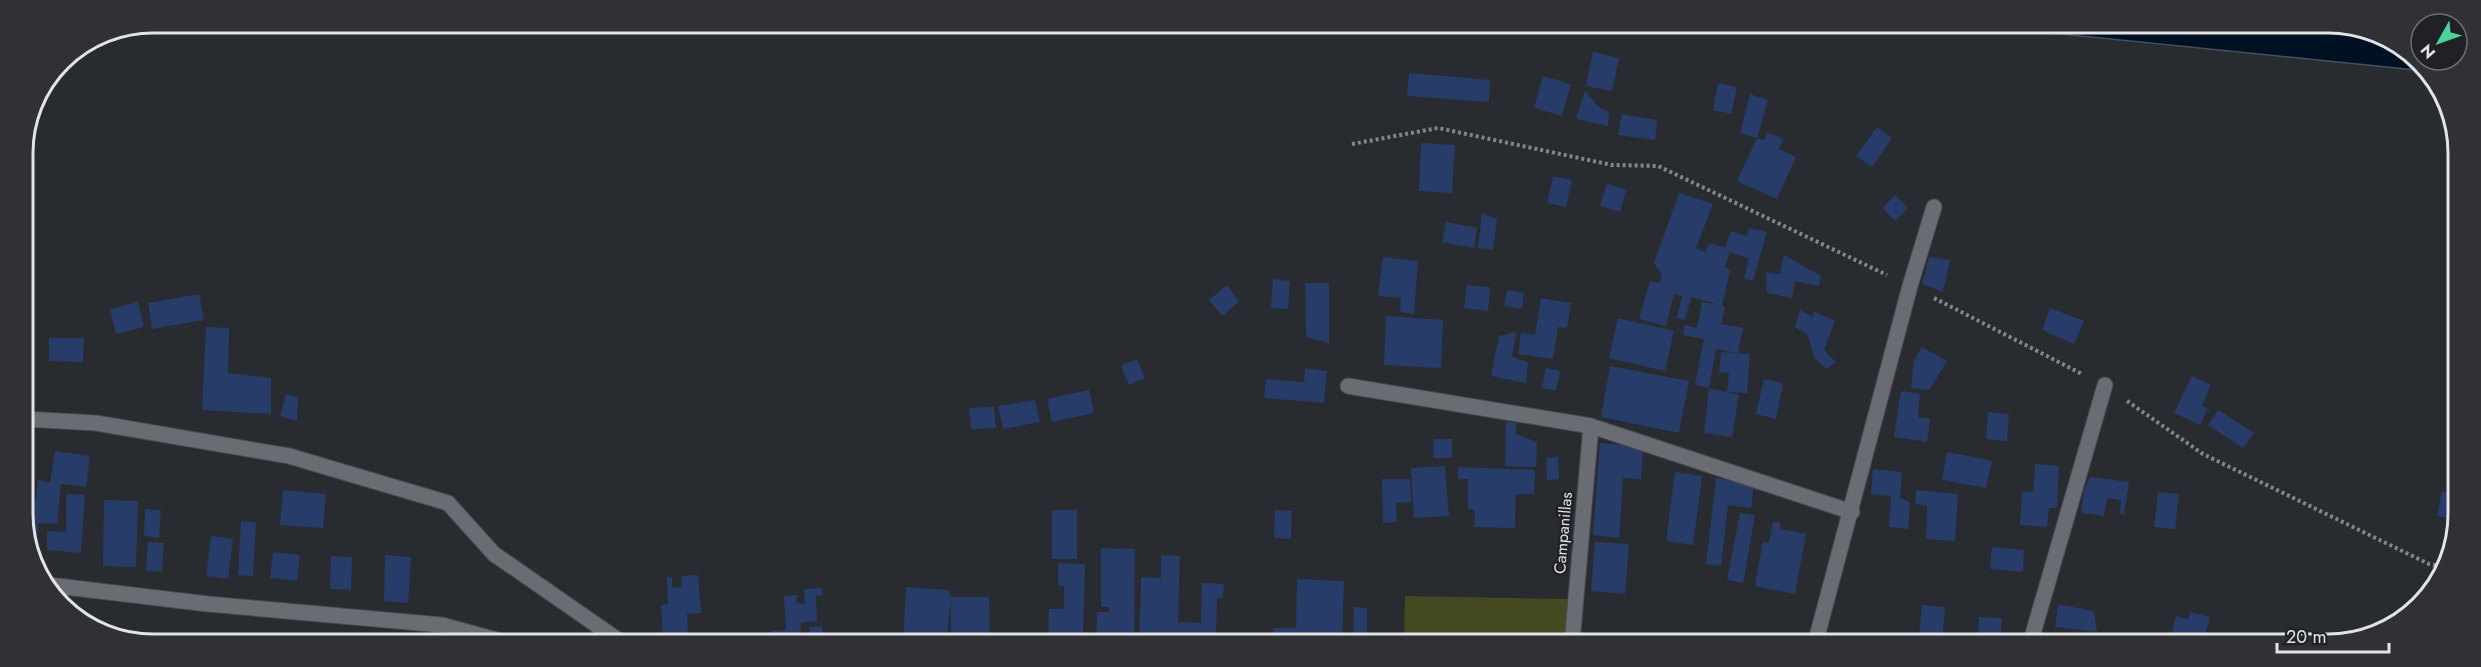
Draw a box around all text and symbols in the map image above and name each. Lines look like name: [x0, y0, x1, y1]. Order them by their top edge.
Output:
north arrow: [2409, 12, 2469, 72]
text: N: [2415, 39, 2441, 64]
street label: Campanillas: [1548, 491, 1578, 575]
scale bar: [2277, 616, 2390, 654]
text: 20 m: [2286, 624, 2326, 650]

